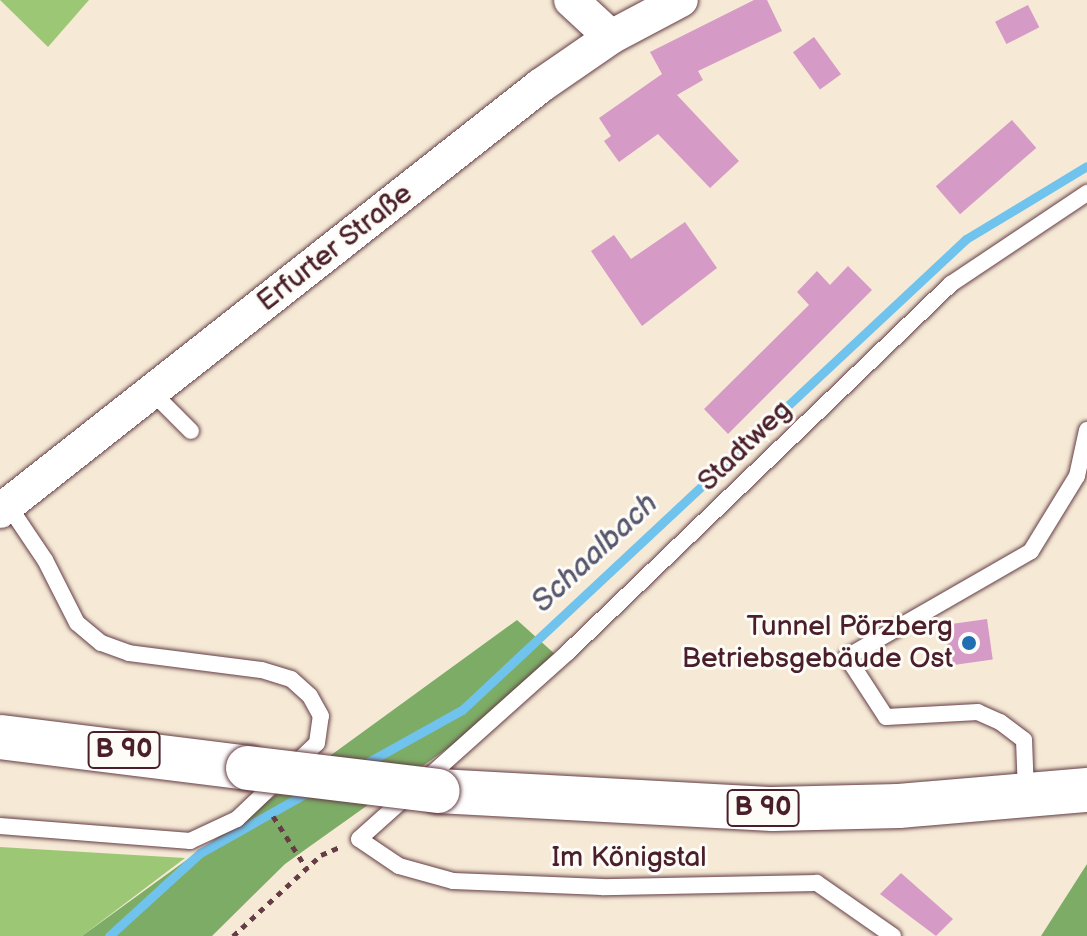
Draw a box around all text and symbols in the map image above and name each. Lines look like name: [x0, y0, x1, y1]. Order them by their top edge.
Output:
street label: Erfurter Straße: [251, 177, 419, 319]
street label: Stadtweg: [691, 393, 799, 499]
water label: Schaalbach: [525, 486, 665, 620]
place label: Tunnel Pörzberg Betriebsgebäude Ost: [682, 610, 953, 676]
marker: Tunnel Pörzberg Betriebsgebäude Ost: [960, 634, 978, 652]
road number: B 90: [86, 728, 162, 772]
road number: B 90: [725, 786, 801, 830]
street label: Im Königstal: [551, 841, 707, 875]

